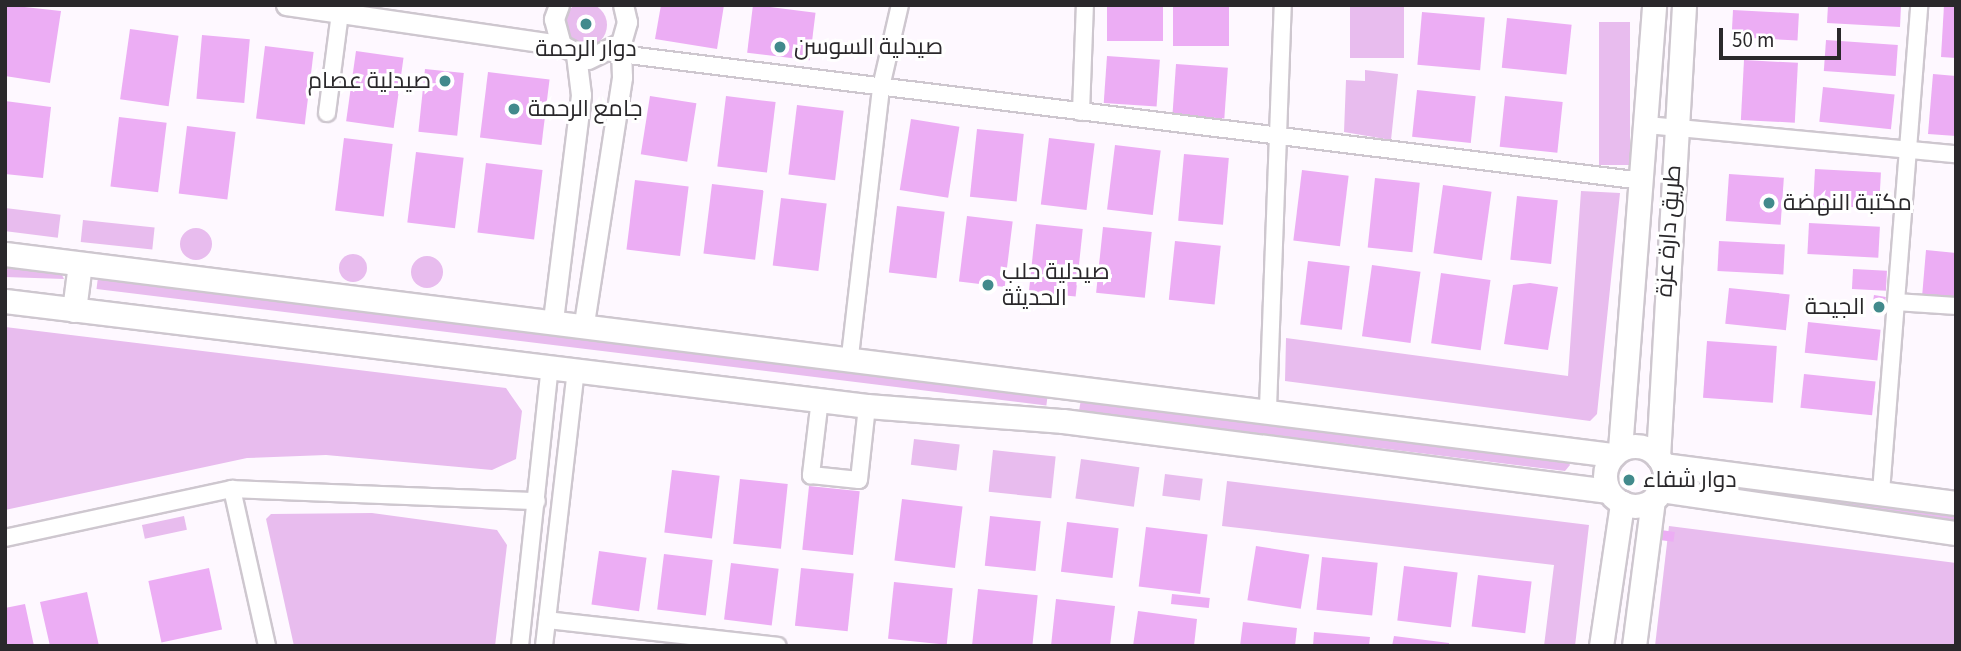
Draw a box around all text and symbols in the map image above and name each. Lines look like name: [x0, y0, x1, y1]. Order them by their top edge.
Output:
scale bar: [1723, 14, 1846, 58]
marker: دوار الرحمة: [578, 16, 594, 32]
text: 50 m: [1732, 25, 1774, 55]
place label: صيدلية السوسن: [794, 33, 943, 61]
place label: دوار الرحمة: [535, 35, 637, 63]
marker: صيدلية السوسن: [772, 39, 788, 55]
place label: صيدلية عصام: [308, 67, 431, 95]
marker: صيدلية عصام: [437, 73, 453, 89]
place label: جامع الرحمة: [528, 95, 642, 123]
marker: جامع الرحمة: [506, 101, 522, 117]
street label: طريق دارة عزة: [1651, 164, 1687, 298]
place label: مكتبة النهضة: [1783, 189, 1912, 217]
marker: مكتبة النهضة: [1761, 195, 1777, 211]
place label: صيدلية حلب الحديثة: [1002, 258, 1110, 312]
marker: صيدلية حلب الحديثة: [980, 277, 996, 293]
place label: الجيحة: [1805, 293, 1865, 321]
marker: الجيحة: [1871, 299, 1887, 315]
place label: دوار شفاء: [1643, 466, 1736, 494]
marker: دوار شفاء: [1621, 472, 1637, 488]

